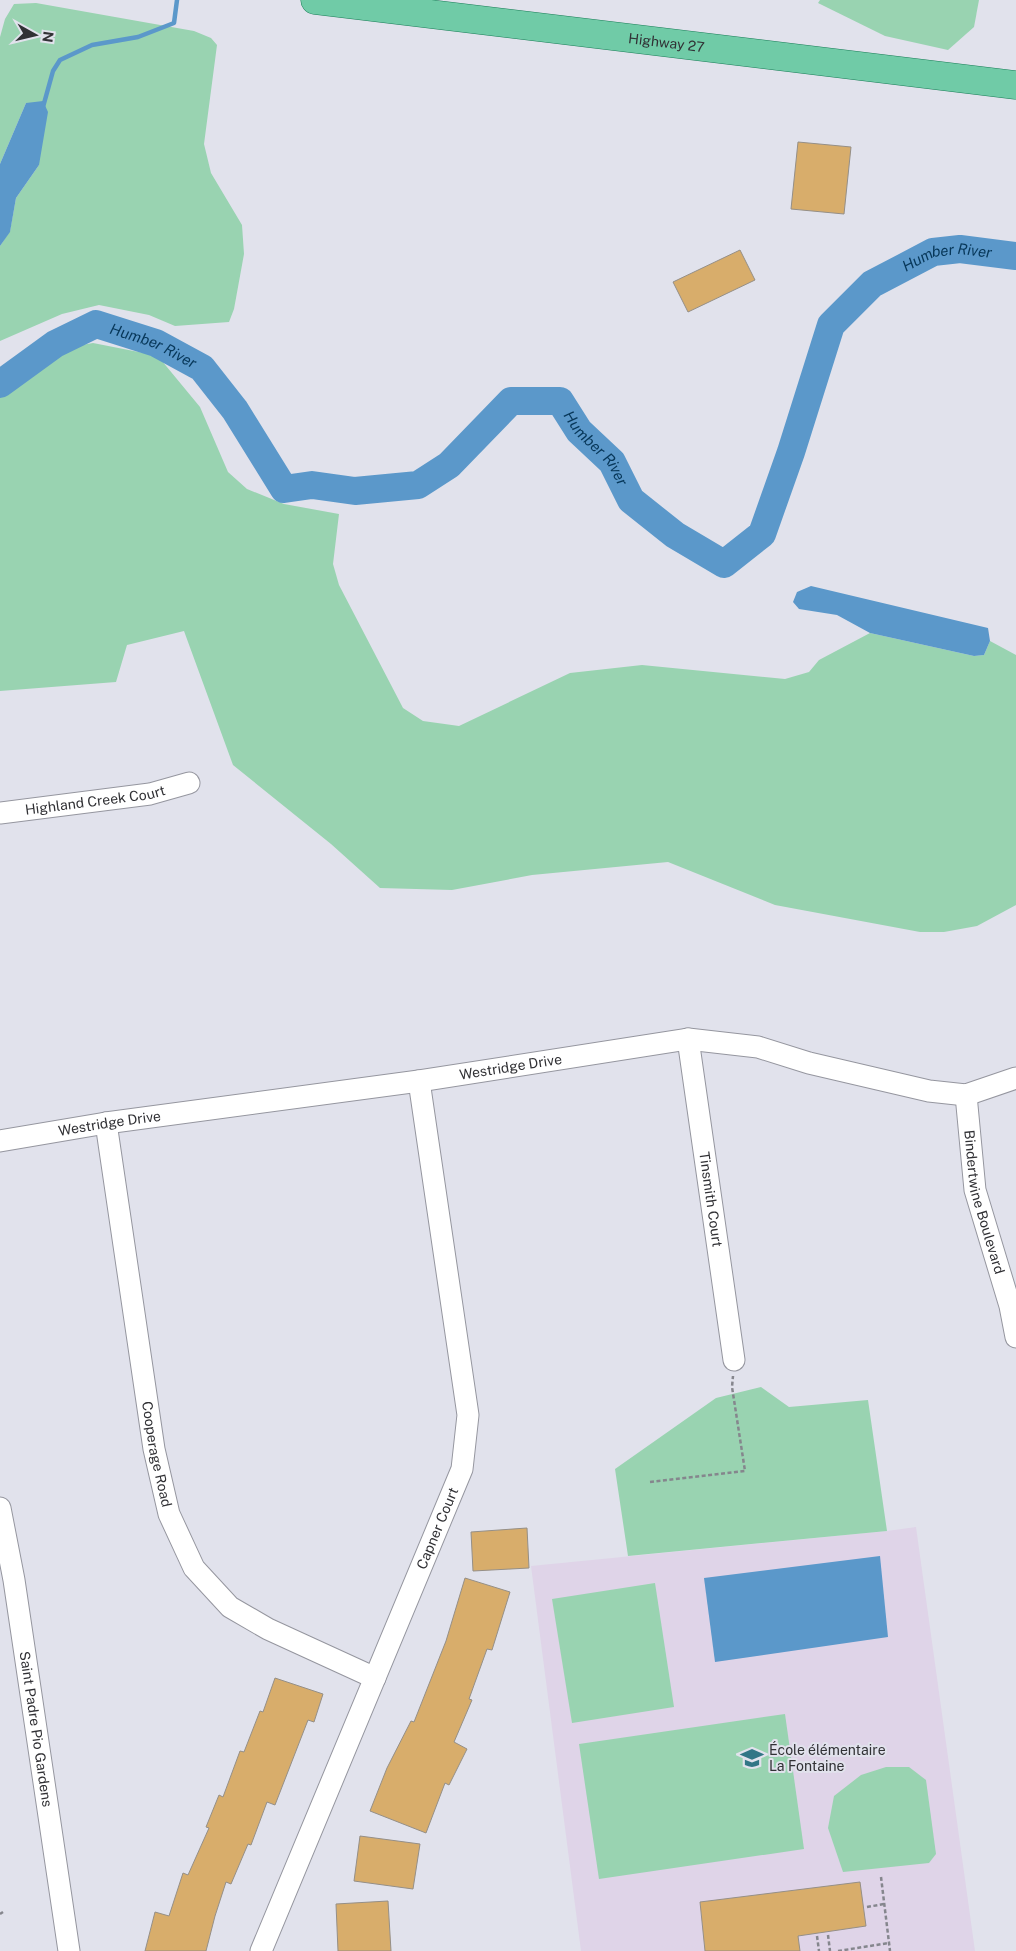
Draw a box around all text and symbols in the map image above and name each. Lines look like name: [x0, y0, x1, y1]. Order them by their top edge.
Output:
north arrow: [10, 10, 60, 60]
text: N: [39, 30, 57, 43]
street label: Highway 27: [627, 30, 705, 55]
water label: Humber River: [899, 240, 993, 275]
water label: Humber River: [108, 320, 200, 372]
water label: Humber River: [560, 408, 631, 488]
street label: Highland Creek Court: [24, 782, 167, 818]
street label: Westridge Drive: [458, 1051, 563, 1083]
street label: Westridge Drive: [57, 1108, 162, 1139]
street label: Bindertwine Boulevard: [961, 1129, 1008, 1276]
street label: Tinsmith Court: [696, 1151, 726, 1248]
street label: Cooperage Road: [139, 1400, 175, 1509]
street label: Capner Court: [413, 1485, 461, 1572]
street label: Saint Padre Pio Gardens: [17, 1650, 56, 1808]
place label: École élémentaire La Fontaine: [769, 1741, 886, 1774]
school or university icon: École élémentaire La Fontaine: [739, 1745, 765, 1771]

